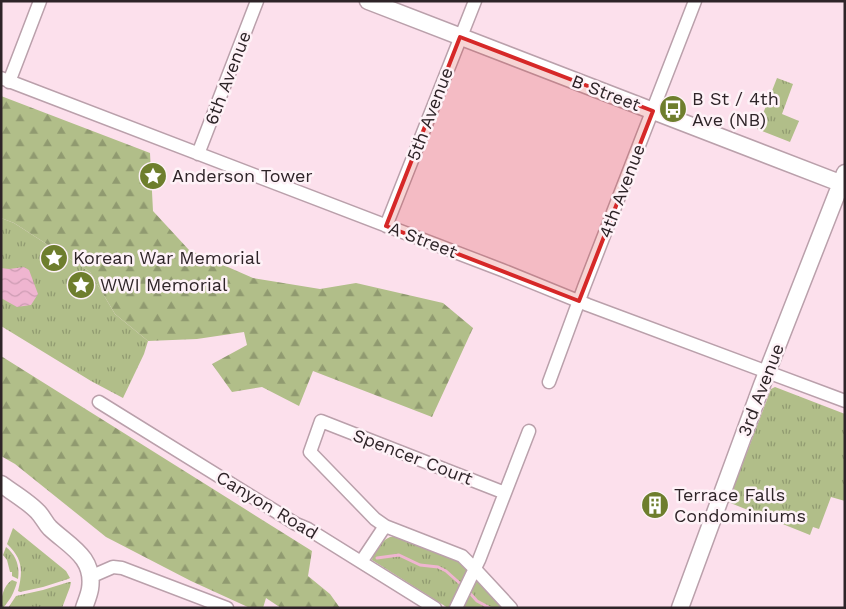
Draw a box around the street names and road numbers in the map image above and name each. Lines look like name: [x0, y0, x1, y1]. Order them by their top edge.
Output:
street label: 6th Avenue: [200, 28, 255, 128]
street label: 5th Avenue: [402, 64, 457, 163]
street label: B Street: [569, 70, 644, 115]
street label: 4th Avenue: [594, 141, 649, 241]
street label: A Street: [386, 217, 461, 262]
street label: 3rd Avenue: [733, 340, 788, 439]
street label: Spencer Court: [350, 424, 476, 489]
street label: Canyon Road: [213, 466, 322, 543]

